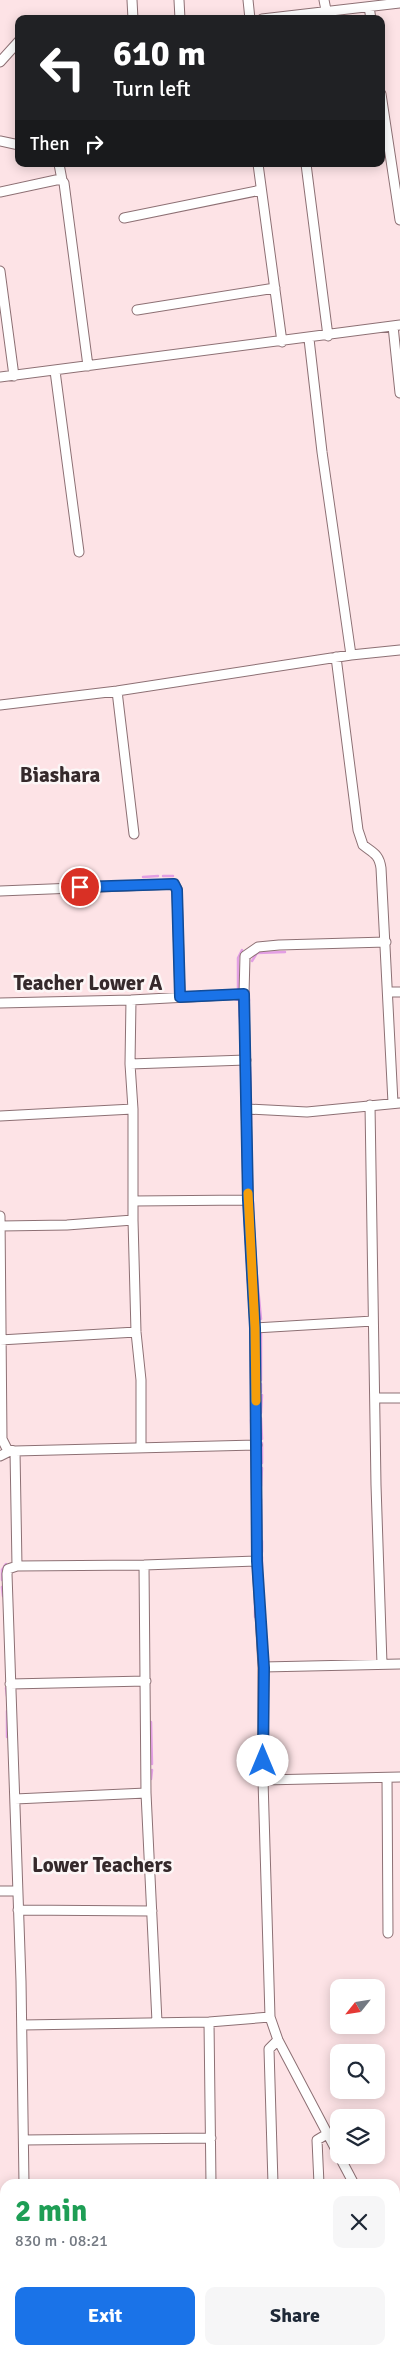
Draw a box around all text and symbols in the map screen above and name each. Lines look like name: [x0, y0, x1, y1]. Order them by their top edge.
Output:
text: 610 m: [113, 32, 206, 75]
icon: left: [30, 35, 95, 100]
text: Turn left: [113, 75, 191, 102]
icon: right: [80, 130, 108, 158]
text: Then: [30, 132, 70, 156]
district label: Biashara: [20, 762, 100, 788]
pin: [59, 866, 101, 908]
icon: arrive: [66, 873, 94, 901]
district label: Teacher Lower A: [14, 970, 163, 996]
position arrow: [236, 1734, 288, 1786]
district label: Lower Teachers: [32, 1852, 172, 1878]
north arrow: [330, 1979, 385, 2034]
map controls: [330, 1979, 385, 2164]
button: search: [330, 2044, 385, 2099]
button: layers: [330, 2109, 385, 2164]
text: 2 min: [15, 2193, 87, 2230]
button: close: [333, 2196, 385, 2248]
text: 830 m · 08:21: [15, 2231, 108, 2251]
button: Exit: [15, 2287, 195, 2345]
button: Share: [205, 2287, 385, 2345]

